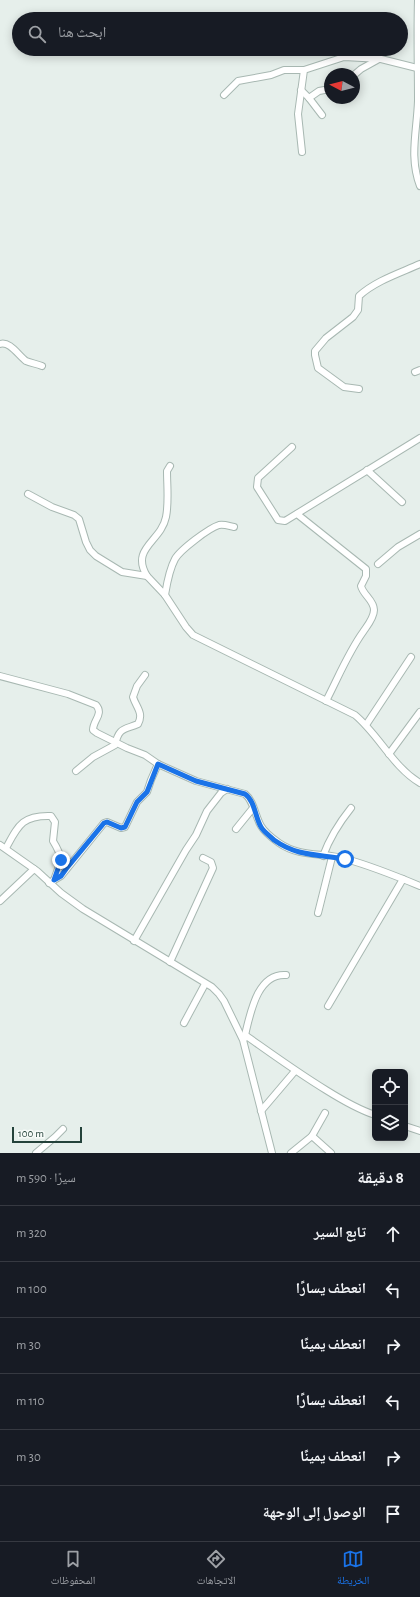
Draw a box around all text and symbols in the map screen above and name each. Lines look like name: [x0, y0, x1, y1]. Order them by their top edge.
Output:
search box: [12, 12, 408, 56]
icon: search: [26, 23, 48, 45]
text: ابحث هنا: [58, 25, 106, 40]
north arrow: [324, 68, 360, 104]
route start: [336, 850, 354, 868]
route end: [52, 851, 70, 869]
map controls: [372, 1069, 408, 1141]
button: locate: [372, 1069, 408, 1105]
button: layers: [372, 1105, 408, 1141]
scale bar: [12, 1125, 82, 1144]
text: 100 m: [18, 1128, 44, 1139]
text: 8 دقيقة: [357, 1169, 404, 1186]
text: سيرًا · 590 m: [16, 1172, 76, 1185]
icon: ahead: [382, 1223, 404, 1245]
text: تابع السير: [314, 1225, 366, 1240]
text: 320 m: [16, 1227, 47, 1240]
icon: left: [382, 1279, 404, 1301]
text: انعطف يسارًا: [296, 1281, 366, 1296]
text: 100 m: [16, 1283, 47, 1296]
icon: right: [382, 1335, 404, 1357]
text: انعطف يمينًا: [300, 1337, 366, 1352]
text: 30 m: [16, 1339, 41, 1352]
icon: left: [382, 1391, 404, 1413]
text: انعطف يسارًا: [296, 1393, 366, 1408]
text: 110 m: [16, 1395, 44, 1408]
icon: right: [382, 1447, 404, 1469]
text: انعطف يمينًا: [300, 1449, 366, 1464]
text: 30 m: [16, 1451, 41, 1464]
icon: arrive: [382, 1503, 404, 1525]
text: الوصول إلى الوجهة: [263, 1505, 366, 1520]
tab: المحفوظات: [51, 1548, 95, 1591]
tab: الاتجاهات: [197, 1548, 236, 1591]
tab: الخريطة: [337, 1548, 369, 1591]

